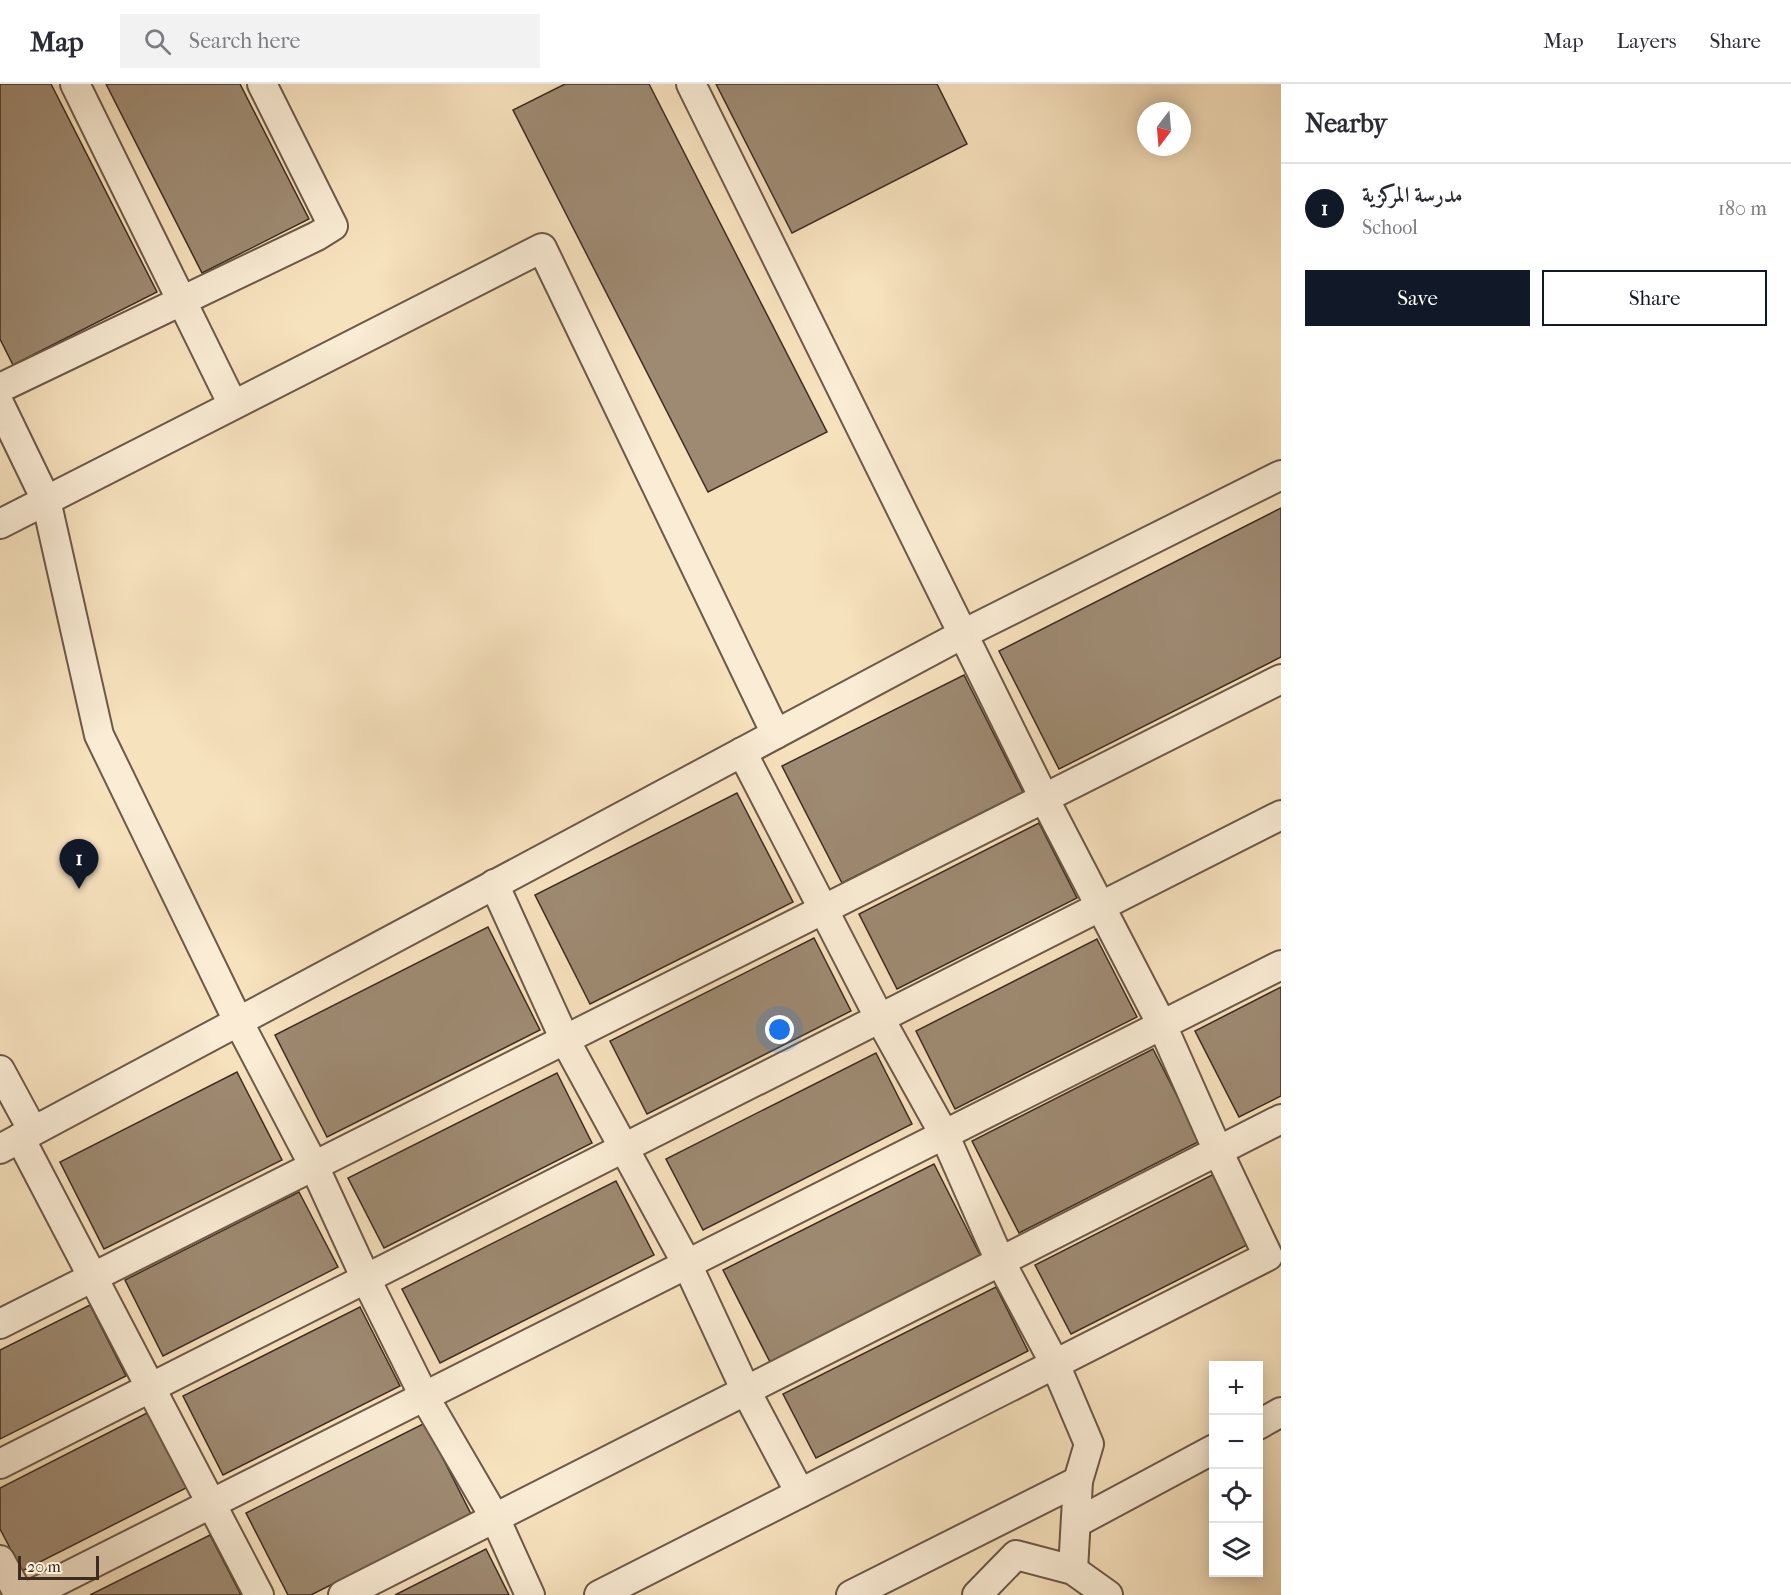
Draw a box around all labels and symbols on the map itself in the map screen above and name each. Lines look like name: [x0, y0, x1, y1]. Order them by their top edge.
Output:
north arrow: [1137, 102, 1191, 156]
pin: 1: [60, 840, 98, 889]
your location: [765, 1015, 794, 1044]
scale bar: [18, 1553, 99, 1580]

